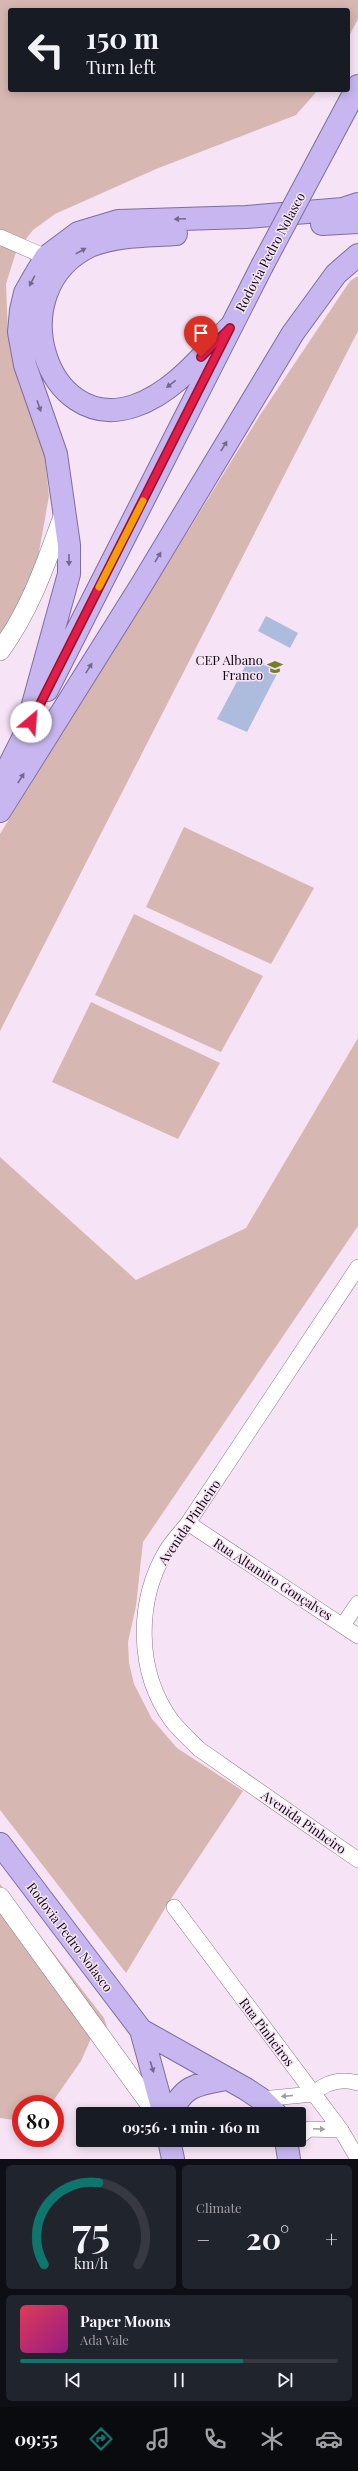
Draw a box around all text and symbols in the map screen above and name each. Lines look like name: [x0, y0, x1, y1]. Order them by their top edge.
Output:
text: 150 m: [86, 19, 159, 56]
icon: left: [20, 24, 72, 76]
text: Turn left: [86, 55, 156, 79]
street label: Rodovia Pedro Nolasco: [231, 189, 308, 314]
one-way arrow: [173, 216, 186, 222]
one-way arrow: [75, 248, 87, 255]
one-way arrow: [28, 275, 35, 287]
pin: [184, 316, 218, 357]
icon: arrive: [190, 322, 212, 344]
one-way arrow: [166, 380, 177, 388]
one-way arrow: [36, 401, 42, 413]
one-way arrow: [221, 440, 228, 451]
one-way arrow: [154, 551, 161, 563]
one-way arrow: [66, 554, 72, 567]
place label: CEP Albano Franco: [195, 651, 263, 683]
school or university icon: CEP Albano Franco: [266, 658, 284, 676]
one-way arrow: [86, 662, 93, 674]
position arrow: [10, 701, 52, 743]
one-way arrow: [17, 772, 24, 784]
street label: Avenida Pinheiro: [153, 1476, 223, 1569]
street label: Rua Altamiro Gonçalves: [211, 1534, 336, 1624]
street label: Avenida Pinheiro: [258, 1786, 350, 1857]
street label: Rodovia Pedro Nolasco: [24, 1879, 117, 1995]
street label: Rua Pinheiros: [236, 1994, 299, 2069]
one-way arrow: [149, 2061, 155, 2073]
one-way arrow: [281, 2093, 293, 2100]
speed limit sign: 80: [12, 2095, 64, 2147]
text: 09:56 · 1 min · 160 m: [122, 2117, 260, 2137]
one-way arrow: [313, 2126, 325, 2133]
text: Climate: [196, 2199, 242, 2216]
text: 75: [72, 2203, 110, 2258]
text: 20°: [246, 2218, 289, 2258]
text: −: [196, 2224, 210, 2254]
text: +: [325, 2224, 338, 2254]
text: km/h: [74, 2254, 109, 2273]
text: Paper Moons: [80, 2311, 171, 2331]
text: Ada Vale: [80, 2331, 129, 2348]
icon: previous: [62, 2369, 84, 2391]
icon: pause: [168, 2369, 190, 2391]
icon: next: [274, 2369, 296, 2391]
icon: directions: [87, 2425, 115, 2453]
icon: music: [144, 2425, 172, 2453]
icon: phone: [201, 2425, 229, 2453]
icon: climate: [258, 2425, 286, 2453]
icon: car: [315, 2425, 343, 2453]
text: 09:55: [15, 2427, 58, 2451]

